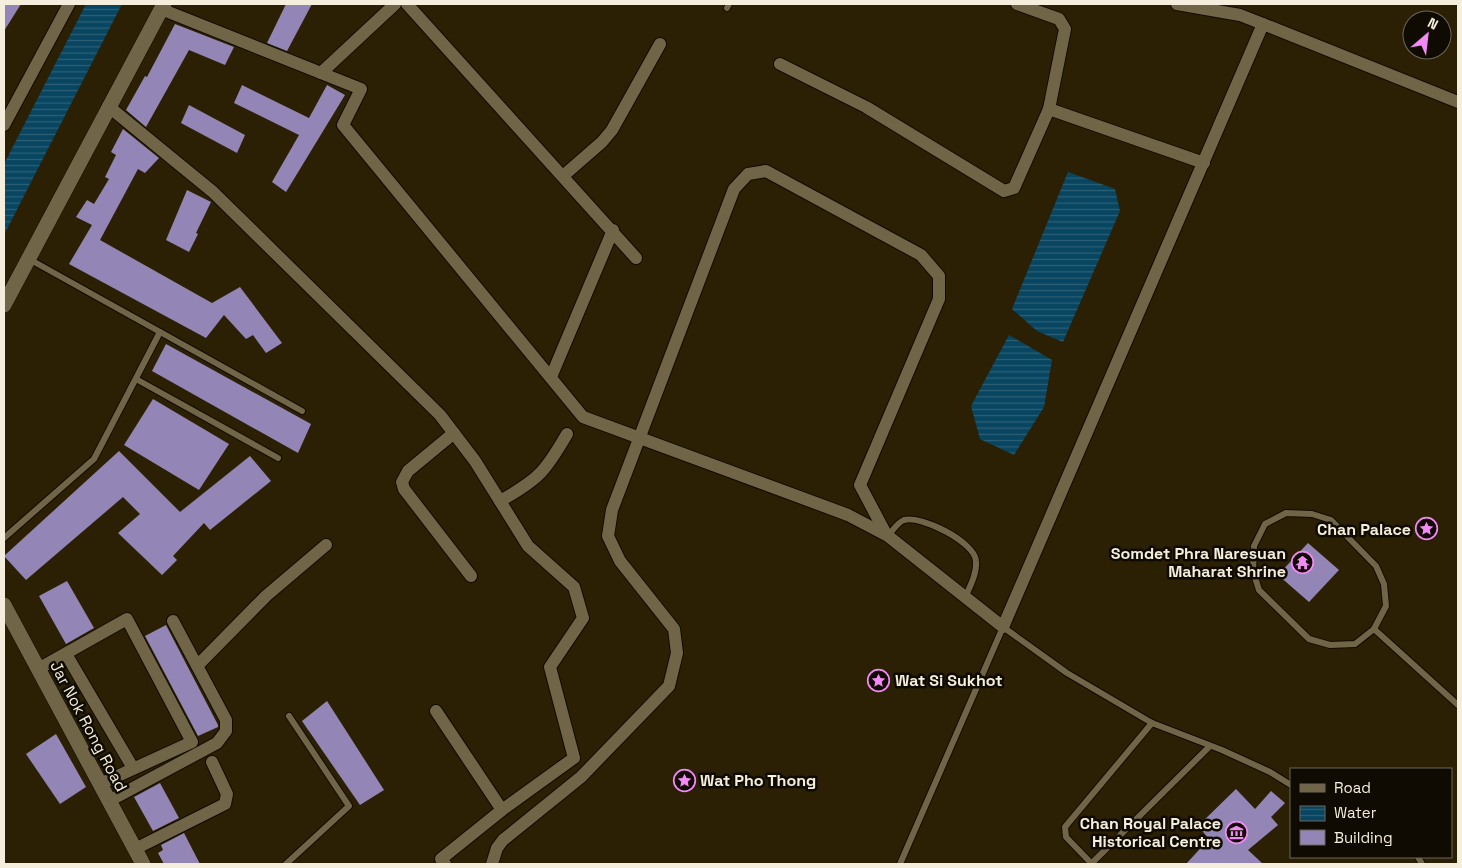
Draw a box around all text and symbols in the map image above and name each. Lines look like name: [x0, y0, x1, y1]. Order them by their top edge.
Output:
north arrow: [1402, 10, 1452, 60]
text: N: [1425, 13, 1441, 34]
place icon: Chan Palace: [1415, 517, 1439, 541]
place label: Chan Palace: [1317, 519, 1411, 540]
place label: Somdet Phra Naresuan Maharat Shrine: [1111, 543, 1286, 582]
temple icon: Somdet Phra Naresuan Maharat Shrine: [1290, 550, 1314, 574]
street label: Jar Nok Rong Road: [45, 657, 132, 795]
place icon: Wat Si Sukhot: [867, 668, 891, 692]
place label: Wat Si Sukhot: [895, 670, 1003, 691]
place icon: Wat Pho Thong: [672, 768, 696, 792]
legend: [1290, 768, 1452, 858]
place label: Wat Pho Thong: [700, 770, 816, 791]
text: Road: [1334, 778, 1371, 797]
text: Water: [1334, 803, 1377, 822]
place label: Chan Royal Palace Historical Centre: [1080, 813, 1221, 852]
museum icon: Chan Royal Palace Historical Centre: [1225, 820, 1249, 844]
text: Building: [1334, 828, 1393, 847]

